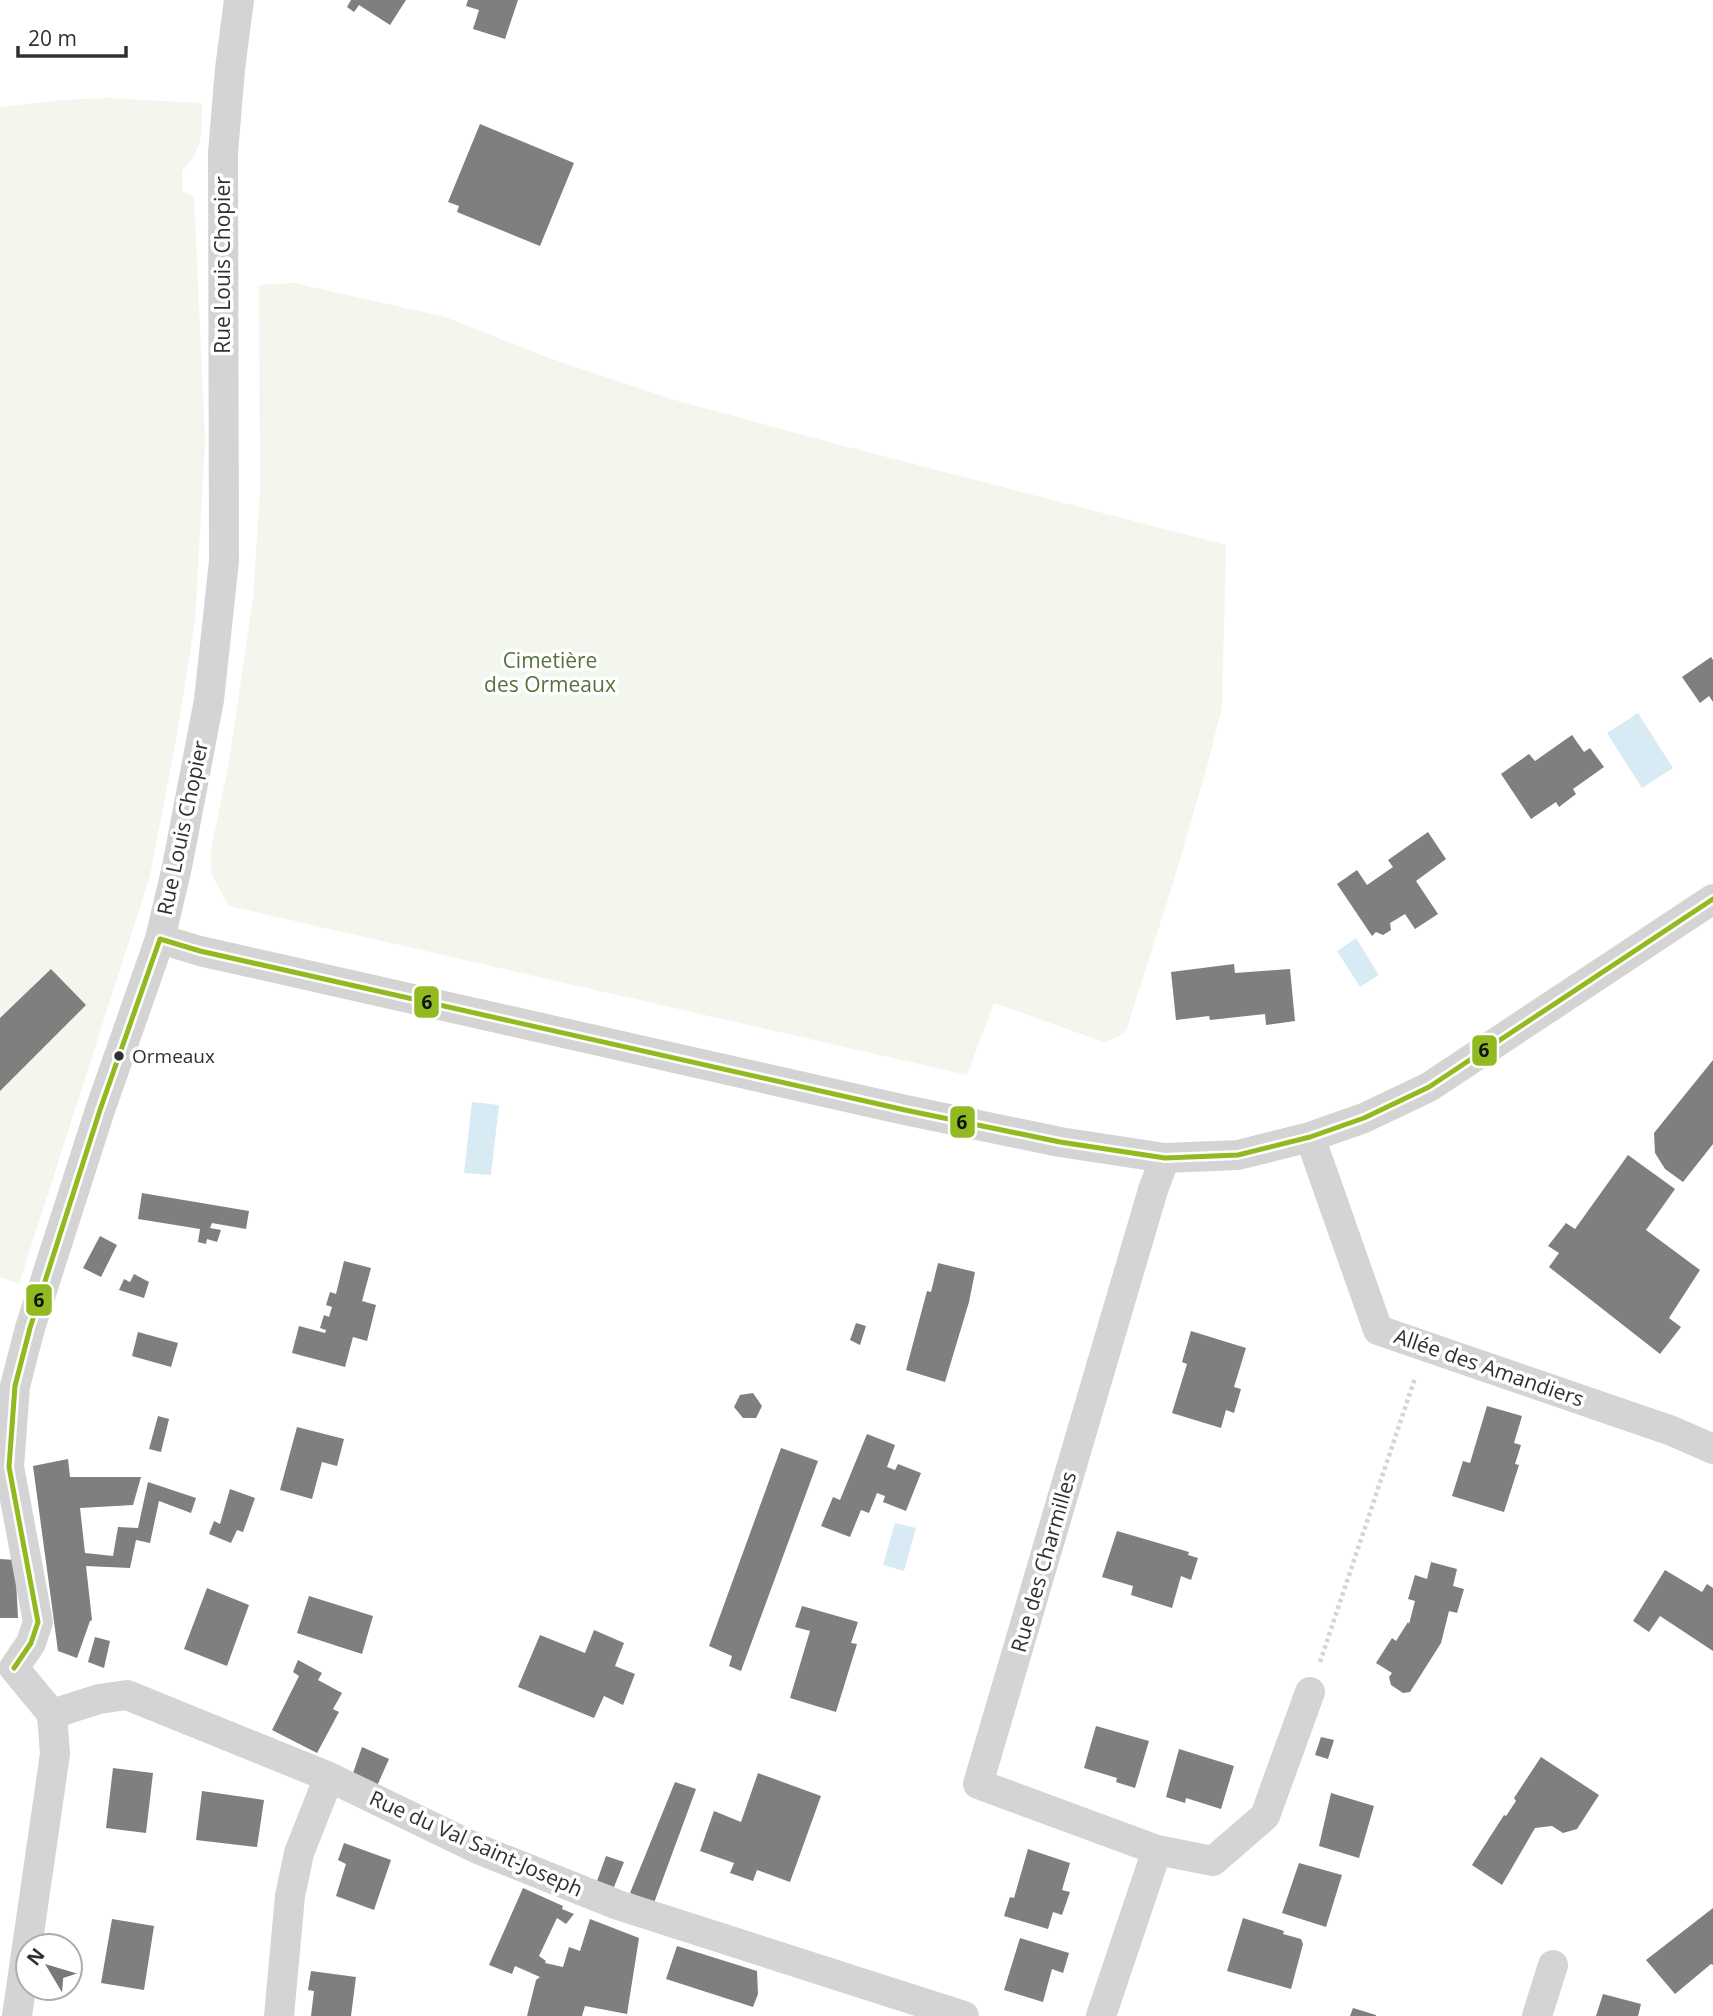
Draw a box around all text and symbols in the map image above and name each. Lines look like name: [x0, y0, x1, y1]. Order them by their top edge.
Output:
scale bar: [18, 14, 126, 58]
text: 20 m: [28, 24, 77, 52]
street label: Rue Louis Chopier: [208, 176, 236, 354]
park label: Cimetière des Ormeaux: [484, 646, 616, 698]
street label: Rue Louis Chopier: [150, 738, 214, 918]
line badge: 6: [413, 985, 440, 1019]
text: 6: [422, 989, 433, 1015]
line badge: 6: [1471, 1034, 1498, 1067]
text: 6: [1479, 1037, 1490, 1063]
place label: Ormeaux: [132, 1043, 215, 1069]
marker: Ormeaux: [112, 1049, 126, 1063]
line badge: 6: [949, 1105, 976, 1139]
text: 6: [957, 1109, 968, 1135]
line badge: 6: [25, 1283, 53, 1317]
text: 6: [34, 1287, 45, 1313]
street label: Allée des Amandiers: [1391, 1321, 1588, 1413]
street label: Rue des Charmilles: [1004, 1468, 1082, 1655]
street label: Rue du Val Saint-Joseph: [365, 1783, 587, 1903]
north arrow: [14, 1932, 84, 2002]
text: N: [21, 1942, 51, 1971]

